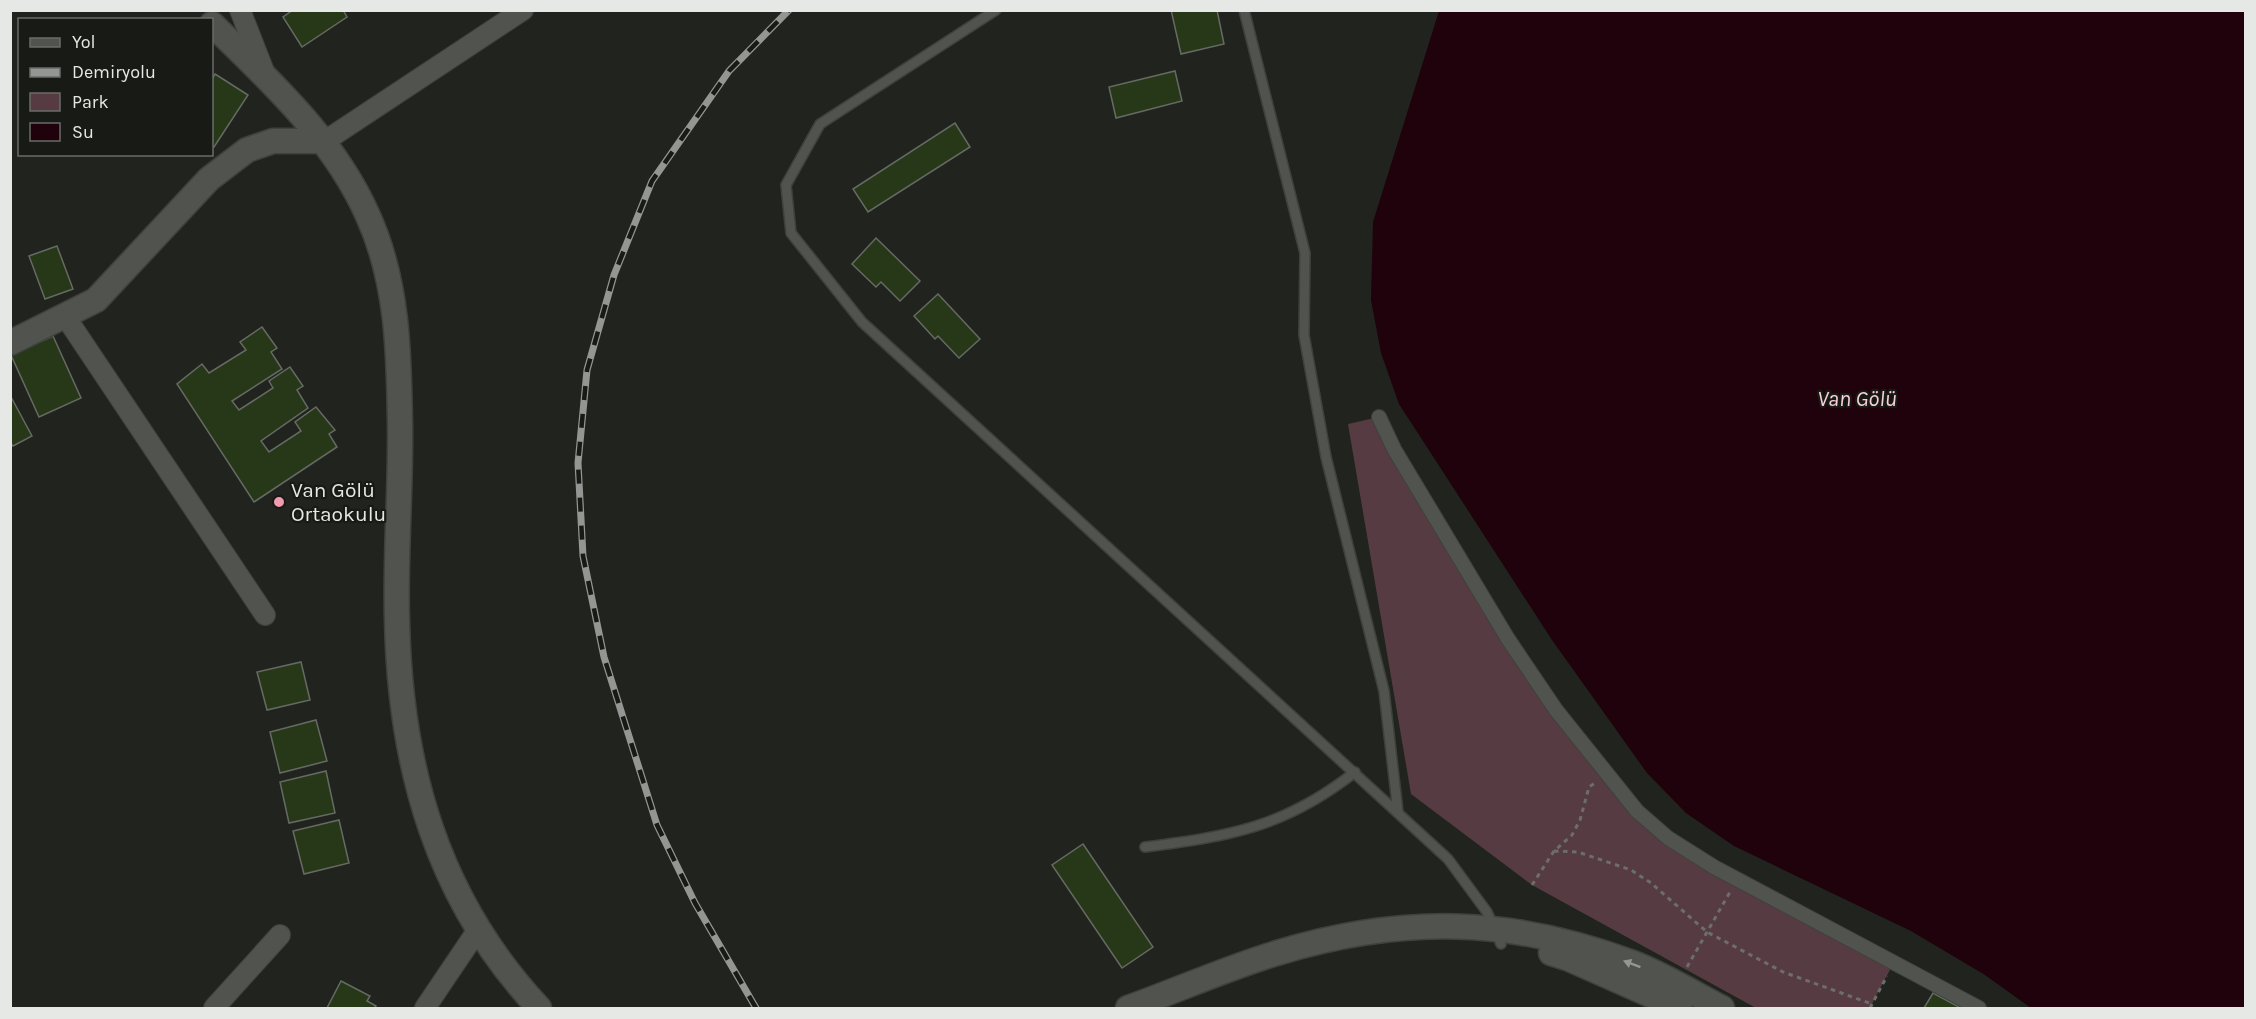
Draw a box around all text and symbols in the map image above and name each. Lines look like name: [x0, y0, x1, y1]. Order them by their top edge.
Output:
legend: [18, 18, 213, 156]
text: Yol: [72, 31, 96, 53]
text: Demiryolu: [72, 61, 156, 83]
text: Park: [72, 91, 109, 113]
text: Su: [72, 121, 94, 143]
water label: Van Gölü: [1817, 386, 1897, 412]
place label: Van Gölü Ortaokulu: [291, 478, 386, 526]
marker: Van Gölü Ortaokulu: [272, 495, 286, 509]
one-way arrow: [1623, 958, 1641, 968]

